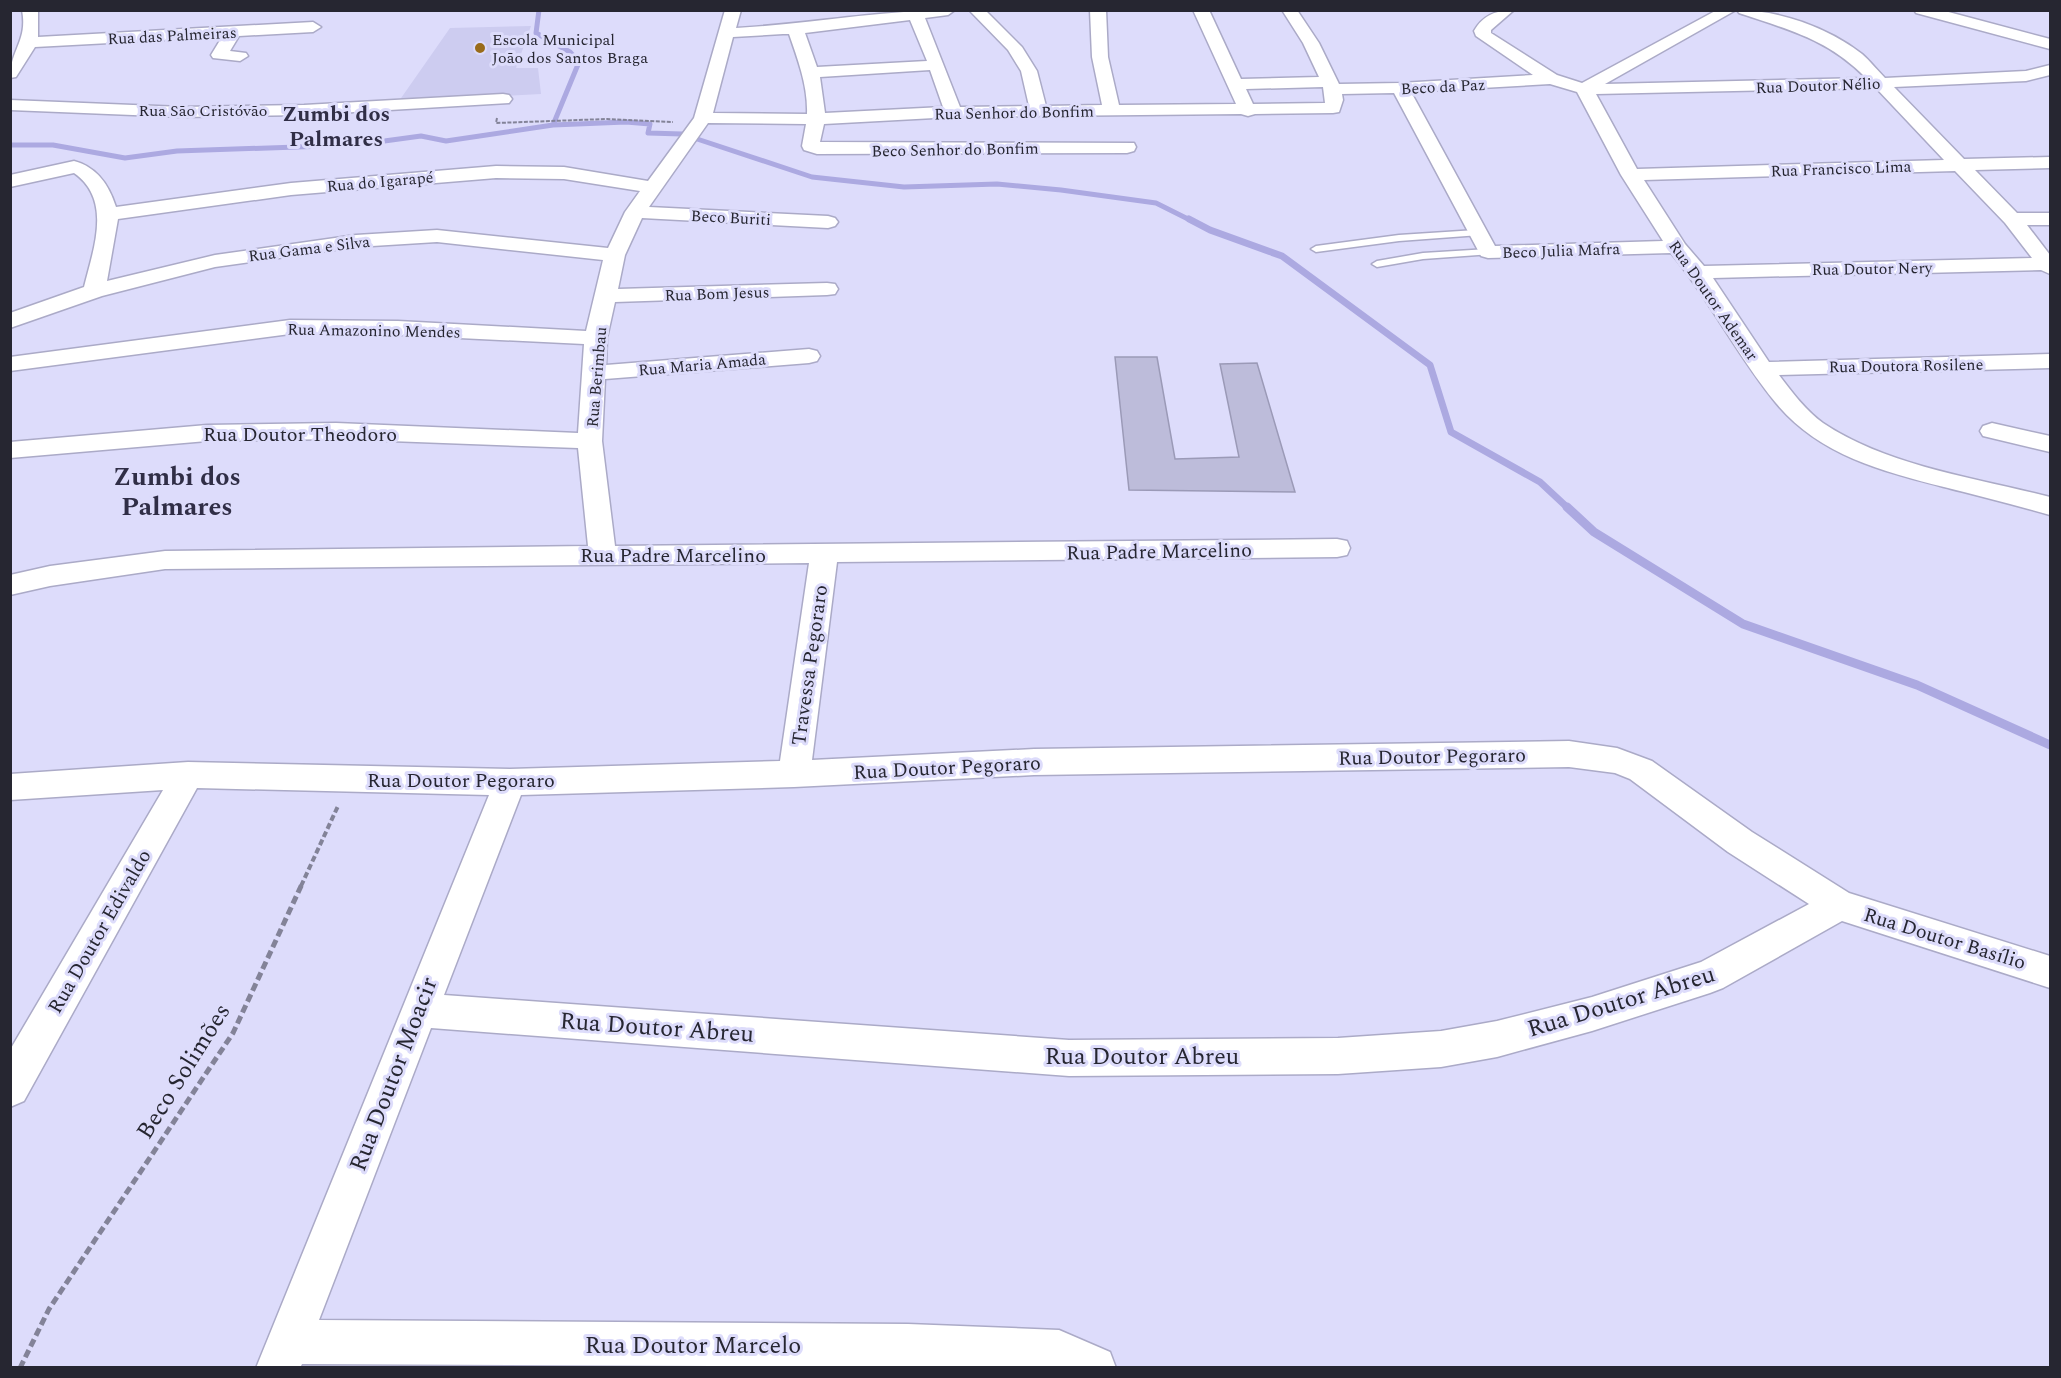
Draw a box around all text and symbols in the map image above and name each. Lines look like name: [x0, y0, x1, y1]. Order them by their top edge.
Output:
street label: Rua das Palmeiras: [107, 21, 237, 51]
place label: Escola Municipal João dos Santos Braga: [492, 28, 648, 70]
marker: Escola Municipal João dos Santos Braga: [473, 41, 487, 55]
street label: Rua Doutor Nélio: [1755, 72, 1881, 100]
street label: Beco da Paz: [1400, 73, 1486, 101]
district label: Zumbi dos Palmares: [282, 98, 390, 156]
street label: Rua São Cristóvão: [139, 99, 267, 123]
street label: Rua Senhor do Bonfim: [934, 100, 1094, 126]
street label: Beco Senhor do Bonfim: [871, 137, 1039, 163]
street label: Rua Francisco Lima: [1770, 155, 1912, 183]
street label: Rua do Igarapé: [326, 165, 435, 199]
street label: Beco Buriti: [690, 204, 772, 232]
street label: Rua Gama e Silva: [247, 230, 372, 268]
street label: Rua Doutor Ademar: [1663, 235, 1764, 366]
street label: Beco Julia Mafra: [1502, 237, 1621, 265]
street label: Rua Doutor Nery: [1812, 256, 1934, 282]
street label: Rua Bom Jesus: [664, 280, 770, 308]
street label: Rua Amazonino Mendes: [287, 317, 461, 345]
street label: Rua Berimbau: [581, 326, 613, 428]
street label: Rua Maria Amada: [637, 347, 767, 383]
street label: Rua Doutora Rosilene: [1828, 353, 1984, 379]
street label: Rua Doutor Theodoro: [203, 420, 397, 450]
district label: Zumbi dos Palmares: [113, 457, 241, 527]
street label: Rua Padre Marcelino: [1066, 535, 1252, 569]
street label: Rua Padre Marcelino: [580, 541, 766, 571]
street label: Travessa Pegoraro: [784, 583, 836, 748]
street label: Rua Doutor Pegoraro: [1338, 740, 1526, 774]
street label: Rua Doutor Pegoraro: [853, 748, 1042, 788]
street label: Rua Doutor Pegoraro: [367, 766, 555, 796]
street label: Rua Doutor Edivaldo: [41, 844, 159, 1019]
street label: Rua Doutor Basílio: [1860, 900, 2030, 978]
street label: Rua Doutor Abreu: [1523, 956, 1720, 1048]
street label: Rua Doutor Moacir: [340, 972, 448, 1177]
street label: Beco Solimões: [128, 996, 240, 1147]
street label: Rua Doutor Abreu: [559, 1003, 755, 1053]
street label: Rua Doutor Abreu: [1045, 1039, 1239, 1075]
street label: Rua Doutor Marcelo: [585, 1328, 801, 1364]

